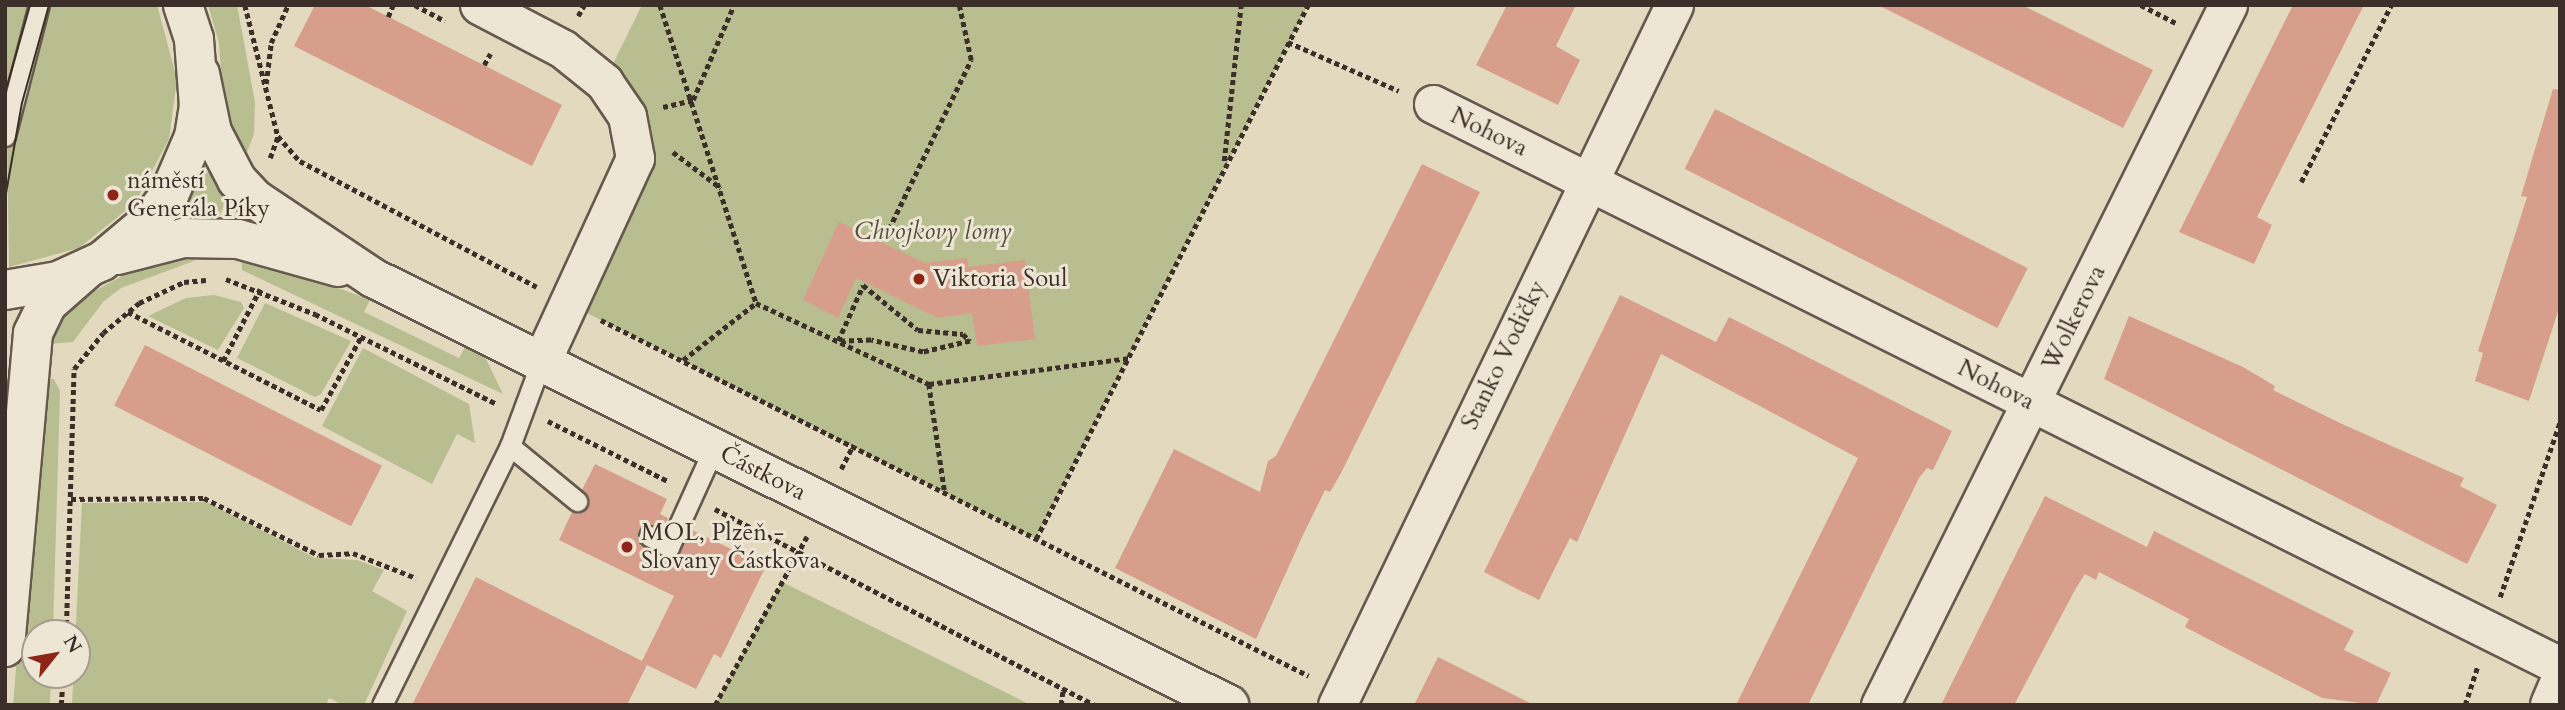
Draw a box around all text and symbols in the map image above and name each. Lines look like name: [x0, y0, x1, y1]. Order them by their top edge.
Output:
street label: Nohova: [1446, 101, 1532, 163]
place label: náměstí Generála Píky: [127, 167, 270, 223]
marker: náměstí Generála Píky: [105, 187, 121, 203]
park label: Chvojkovy lomy: [854, 218, 1012, 246]
street label: Wolkerova: [2036, 261, 2112, 375]
place label: Viktoria Soul: [933, 265, 1067, 293]
marker: Viktoria Soul: [911, 271, 927, 287]
street label: Stanko Vodičky: [1455, 276, 1553, 434]
street label: Nohova: [1953, 354, 2039, 416]
street label: Částkova: [715, 439, 811, 507]
place label: MOL, Plzeň - Slovany Částkova: [641, 519, 820, 575]
marker: MOL, Plzeň - Slovany Částkova: [619, 539, 635, 555]
north arrow: [21, 619, 91, 689]
text: N: [57, 630, 88, 658]

